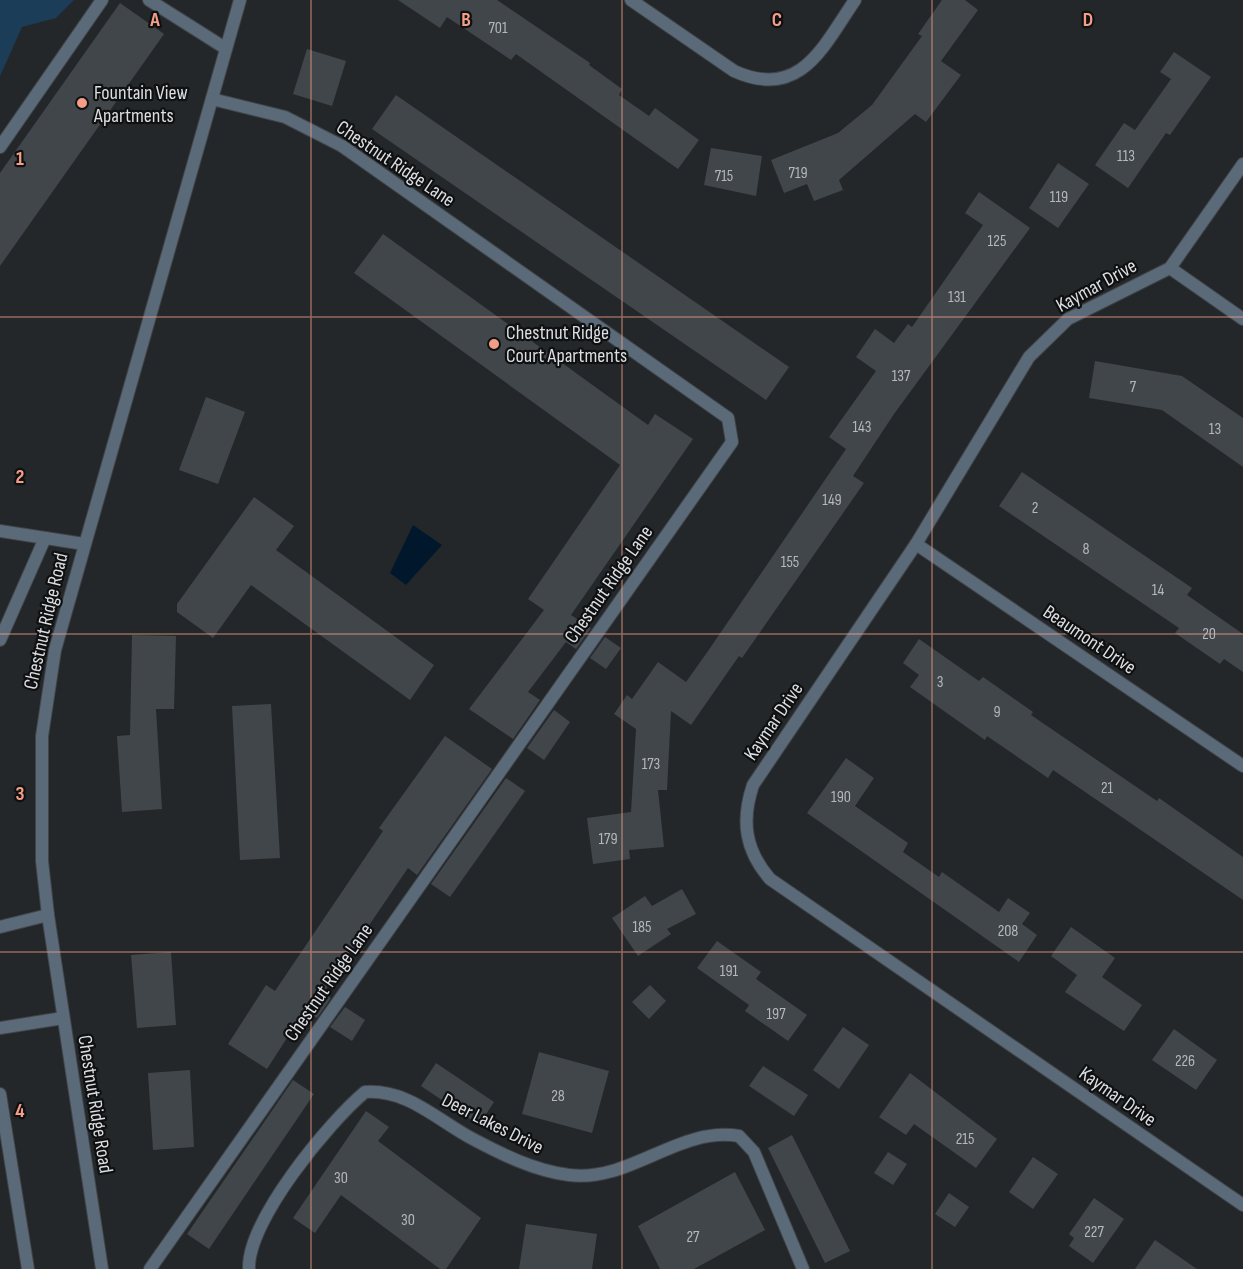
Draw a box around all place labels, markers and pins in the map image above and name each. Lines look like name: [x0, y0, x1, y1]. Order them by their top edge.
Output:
place label: Fountain View Apartments: [93, 81, 188, 128]
marker: Fountain View Apartments: [75, 96, 89, 110]
place label: Chestnut Ridge Court Apartments: [506, 321, 627, 368]
marker: Chestnut Ridge Court Apartments: [487, 337, 501, 351]

